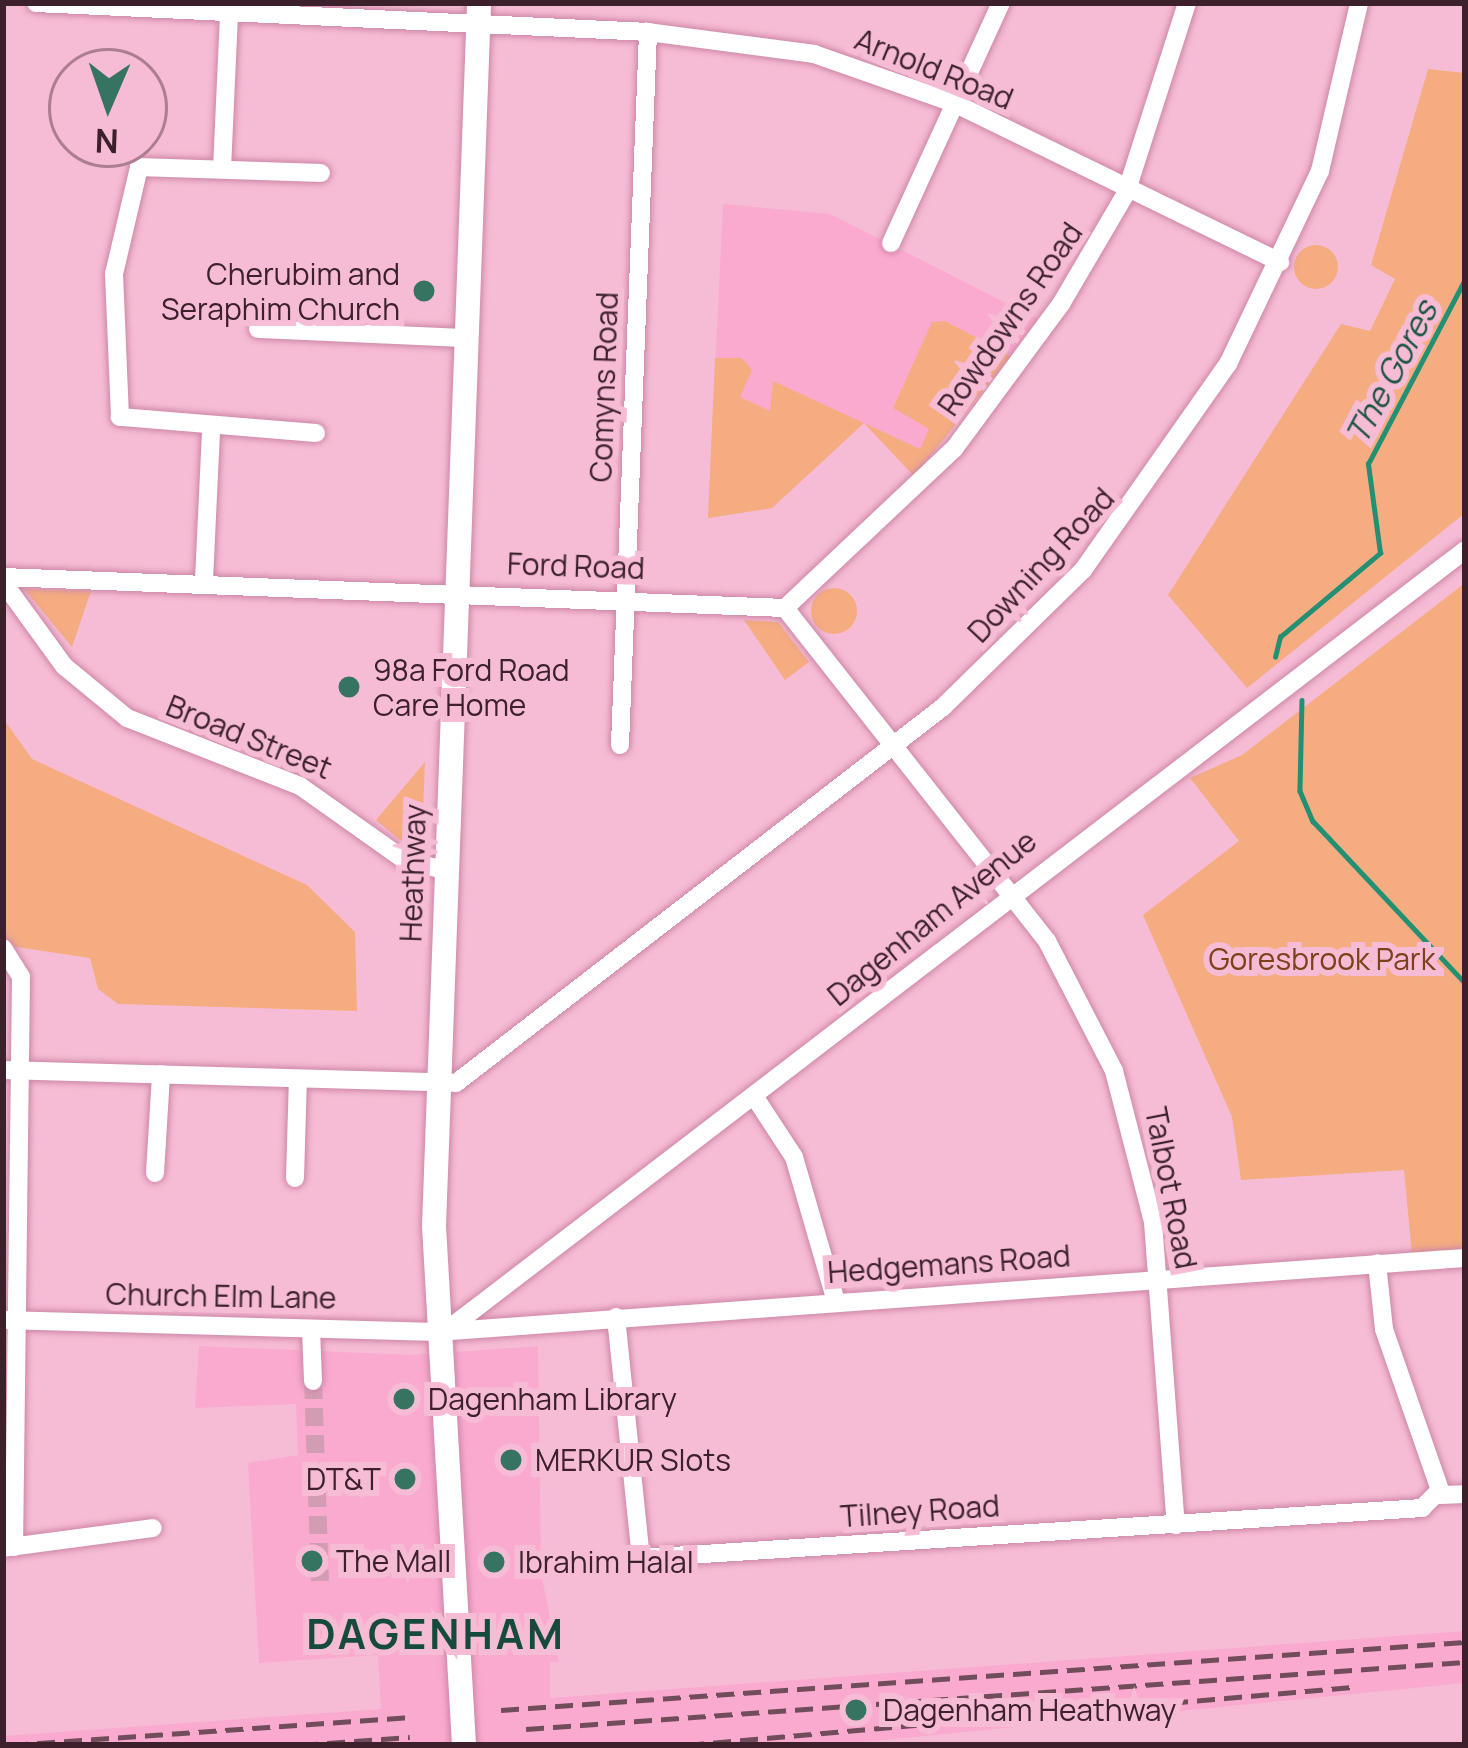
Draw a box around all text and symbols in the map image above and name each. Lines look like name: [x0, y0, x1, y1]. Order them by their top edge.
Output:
street label: Arnold Road: [850, 21, 1018, 117]
north arrow: [48, 48, 168, 168]
text: N: [94, 119, 119, 164]
street label: Rowdowns Road: [930, 216, 1090, 422]
place label: Cherubim and Seraphim Church: [161, 256, 400, 326]
marker: Cherubim and Seraphim Church: [411, 278, 437, 304]
street label: Comyns Road: [583, 291, 625, 483]
water label: The Gores: [1337, 294, 1445, 450]
street label: Downing Road: [960, 480, 1122, 650]
street label: Ford Road: [507, 546, 645, 586]
place label: 98a Ford Road Care Home: [373, 652, 569, 722]
marker: 98a Ford Road Care Home: [336, 674, 362, 700]
street label: Broad Street: [161, 687, 337, 787]
street label: Heathway: [393, 803, 433, 943]
street label: Dagenham Avenue: [820, 823, 1044, 1013]
park label: Goresbrook Park: [1208, 941, 1436, 977]
street label: Talbot Road: [1138, 1104, 1204, 1272]
street label: Hedgemans Road: [826, 1238, 1072, 1290]
street label: Church Elm Lane: [105, 1276, 337, 1316]
place label: Dagenham Library: [428, 1381, 677, 1417]
marker: Dagenham Library: [391, 1386, 417, 1412]
place label: MERKUR Slots: [535, 1442, 731, 1478]
marker: MERKUR Slots: [498, 1447, 524, 1473]
place label: DT&T: [306, 1461, 381, 1497]
marker: DT&T: [392, 1466, 418, 1492]
street label: Tilney Road: [839, 1487, 1001, 1535]
place label: The Mall: [336, 1543, 451, 1579]
place label: Ibrahim Halal: [518, 1544, 694, 1580]
marker: The Mall: [299, 1548, 325, 1574]
marker: Ibrahim Halal: [481, 1549, 507, 1575]
district label: DAGENHAM: [306, 1608, 566, 1658]
place label: Dagenham Heathway: [883, 1692, 1176, 1728]
marker: Dagenham Heathway: [840, 1694, 872, 1726]

